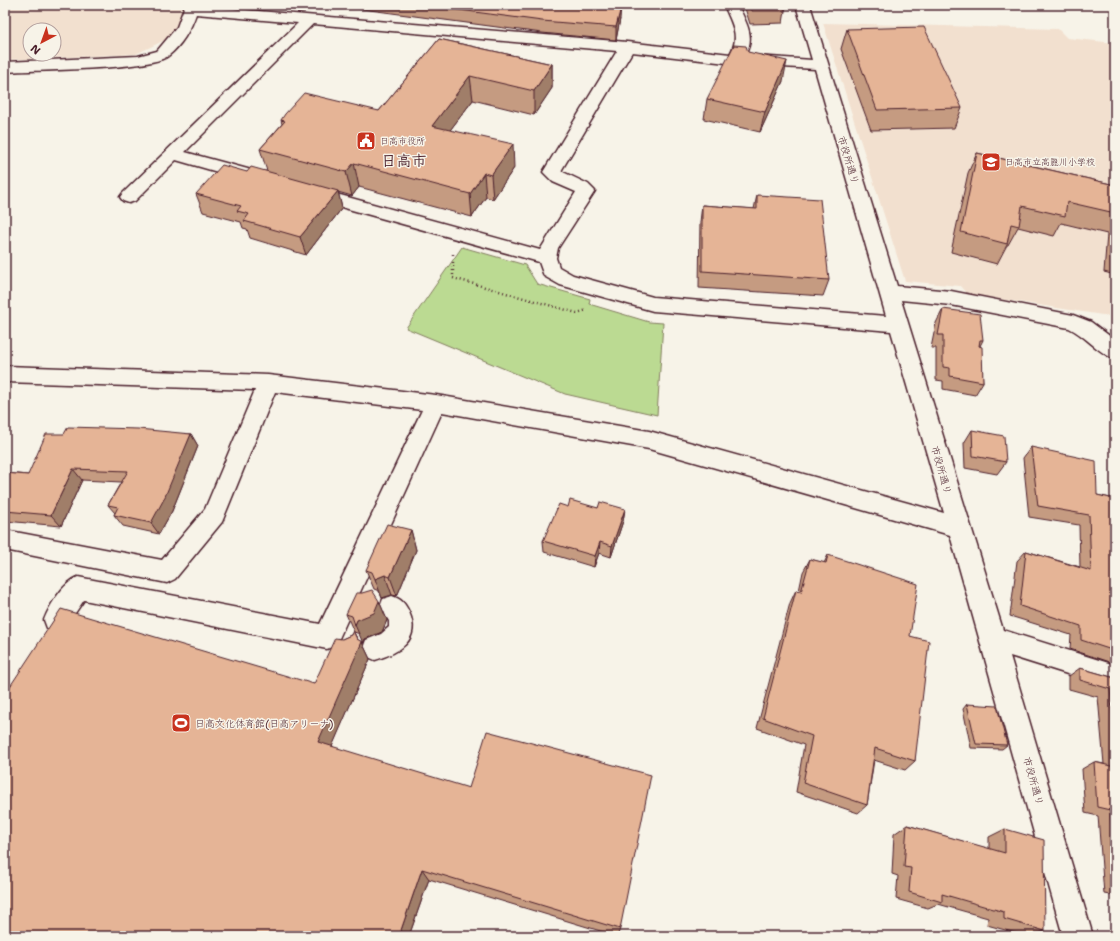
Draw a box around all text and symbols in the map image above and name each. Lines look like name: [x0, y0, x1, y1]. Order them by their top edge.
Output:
north arrow: [22, 22, 62, 62]
text: N: [27, 40, 44, 58]
public building icon: 日高市役所: [355, 130, 377, 152]
street label: 市役所通り: [835, 134, 862, 186]
place label: 日高市役所: [380, 135, 425, 147]
district label: 日高市: [381, 151, 427, 171]
school or university icon: 日高市立高麗川小学校: [980, 151, 1002, 173]
place label: 日高市立高麗川小学校: [1005, 156, 1095, 168]
street label: 市役所通り: [928, 444, 955, 496]
sports icon: 日高文化体育館(日高アリーナ): [170, 712, 192, 734]
place label: 日高文化体育館(日高アリーナ): [195, 717, 333, 730]
street label: 市役所通り: [1020, 755, 1047, 807]

